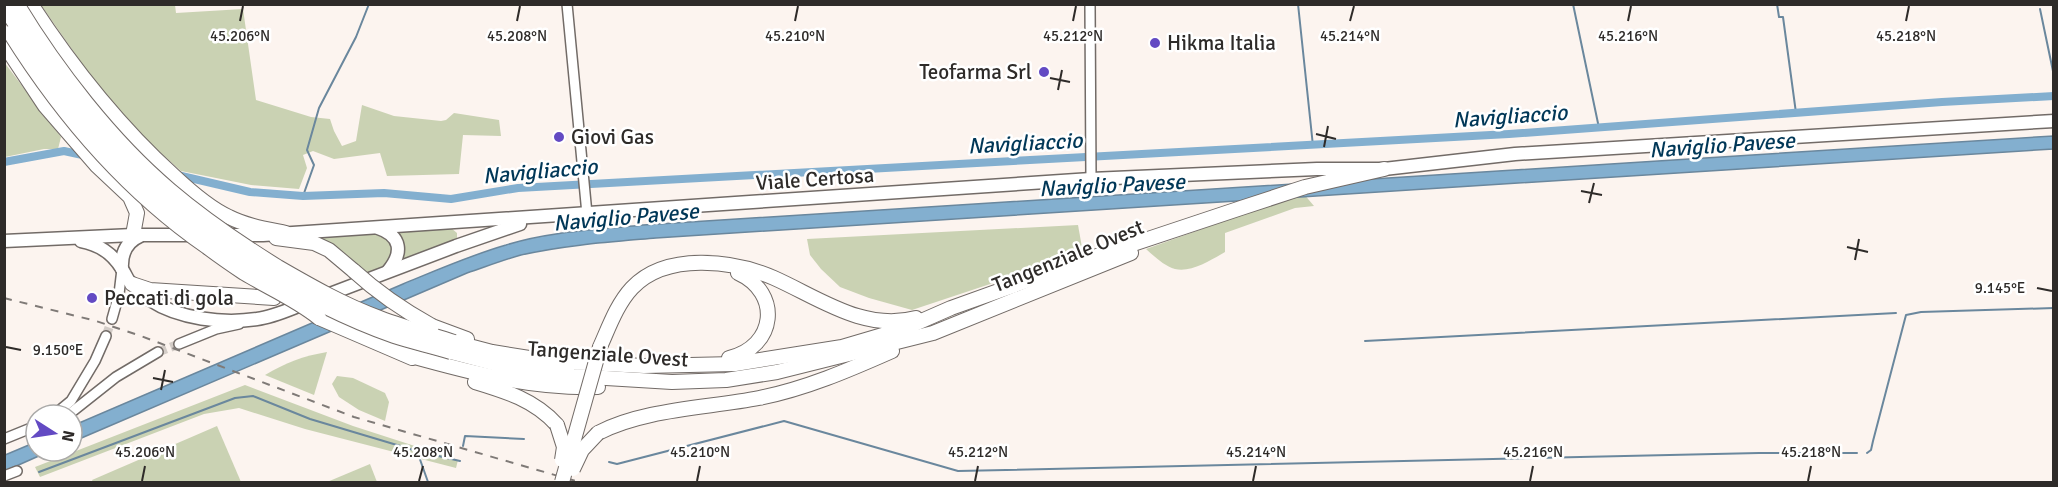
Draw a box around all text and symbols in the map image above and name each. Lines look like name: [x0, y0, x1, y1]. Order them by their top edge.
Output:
text: 45.206°N: [210, 27, 270, 45]
text: 45.208°N: [487, 27, 547, 45]
text: 45.210°N: [765, 27, 825, 45]
text: 45.212°N: [1043, 27, 1103, 45]
text: 45.214°N: [1320, 27, 1380, 45]
text: 45.216°N: [1598, 27, 1658, 45]
text: 45.218°N: [1876, 27, 1936, 45]
place label: Hikma Italia: [1167, 30, 1276, 56]
marker: Hikma Italia: [1148, 36, 1162, 50]
place label: Teofarma Srl: [919, 59, 1032, 85]
marker: Teofarma Srl: [1037, 65, 1051, 79]
water label: Navigliaccio: [1452, 98, 1570, 133]
place label: Giovi Gas: [571, 124, 654, 150]
water label: Navigliaccio: [967, 126, 1085, 159]
water label: Naviglio Pavese: [1648, 126, 1797, 164]
marker: Giovi Gas: [552, 130, 566, 144]
water label: Navigliaccio: [482, 152, 600, 189]
street label: Viale Certosa: [755, 162, 875, 196]
water label: Naviglio Pavese: [1038, 168, 1187, 202]
water label: Naviglio Pavese: [552, 197, 701, 237]
street label: Tangenziale Ovest: [989, 214, 1147, 298]
text: 9.145°E: [1975, 279, 2025, 297]
place label: Peccati di gola: [104, 285, 234, 311]
marker: Peccati di gola: [85, 291, 99, 305]
street label: Tangenziale Ovest: [527, 335, 689, 373]
text: 9.150°E: [33, 341, 83, 359]
north arrow: [24, 403, 84, 463]
text: N: [57, 428, 79, 443]
text: 45.206°N: [115, 443, 175, 461]
text: 45.208°N: [393, 443, 453, 461]
text: 45.210°N: [670, 443, 730, 461]
text: 45.212°N: [948, 443, 1008, 461]
text: 45.214°N: [1226, 443, 1286, 461]
text: 45.216°N: [1503, 443, 1563, 461]
text: 45.218°N: [1781, 443, 1841, 461]

